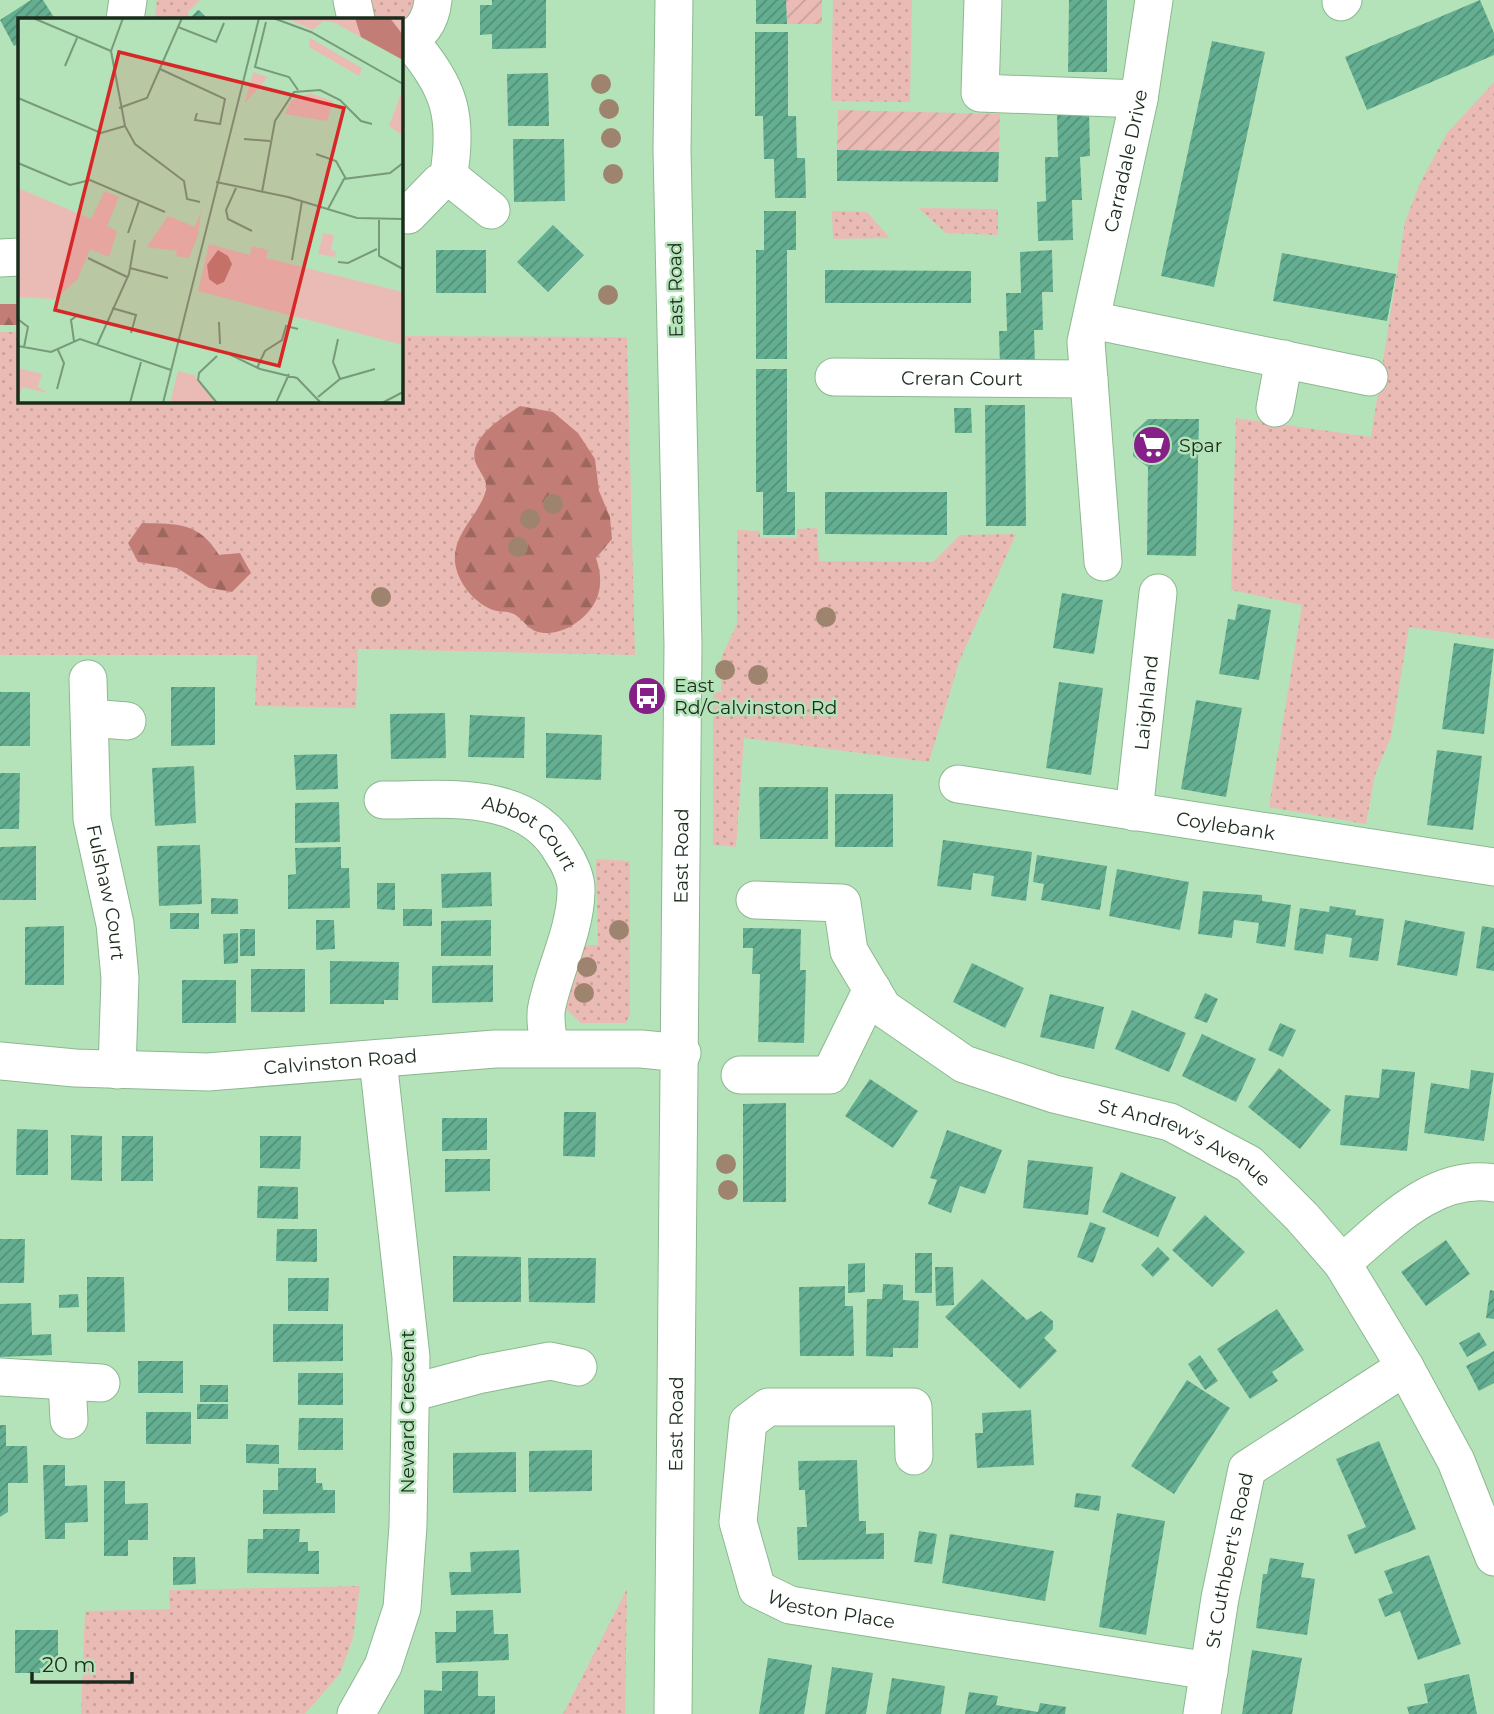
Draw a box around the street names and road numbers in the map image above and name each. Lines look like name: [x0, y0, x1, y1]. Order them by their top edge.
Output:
street label: Carradale Drive: [1099, 88, 1152, 235]
street label: East Road: [663, 242, 688, 338]
street label: Creran Court: [901, 367, 1023, 390]
street label: Laighland: [1130, 654, 1163, 751]
street label: Abbot Court: [480, 791, 582, 875]
street label: Coylebank: [1175, 807, 1277, 845]
street label: East Road: [670, 808, 693, 904]
street label: Fulshaw Court: [82, 823, 129, 962]
street label: Calvinston Road: [263, 1044, 418, 1080]
street label: St Andrew's Avenue: [1096, 1094, 1275, 1191]
street label: Neward Crescent: [396, 1330, 419, 1494]
street label: East Road: [664, 1376, 688, 1472]
street label: St Cuthbert's Road: [1201, 1470, 1258, 1650]
street label: Weston Place: [763, 1585, 897, 1633]

